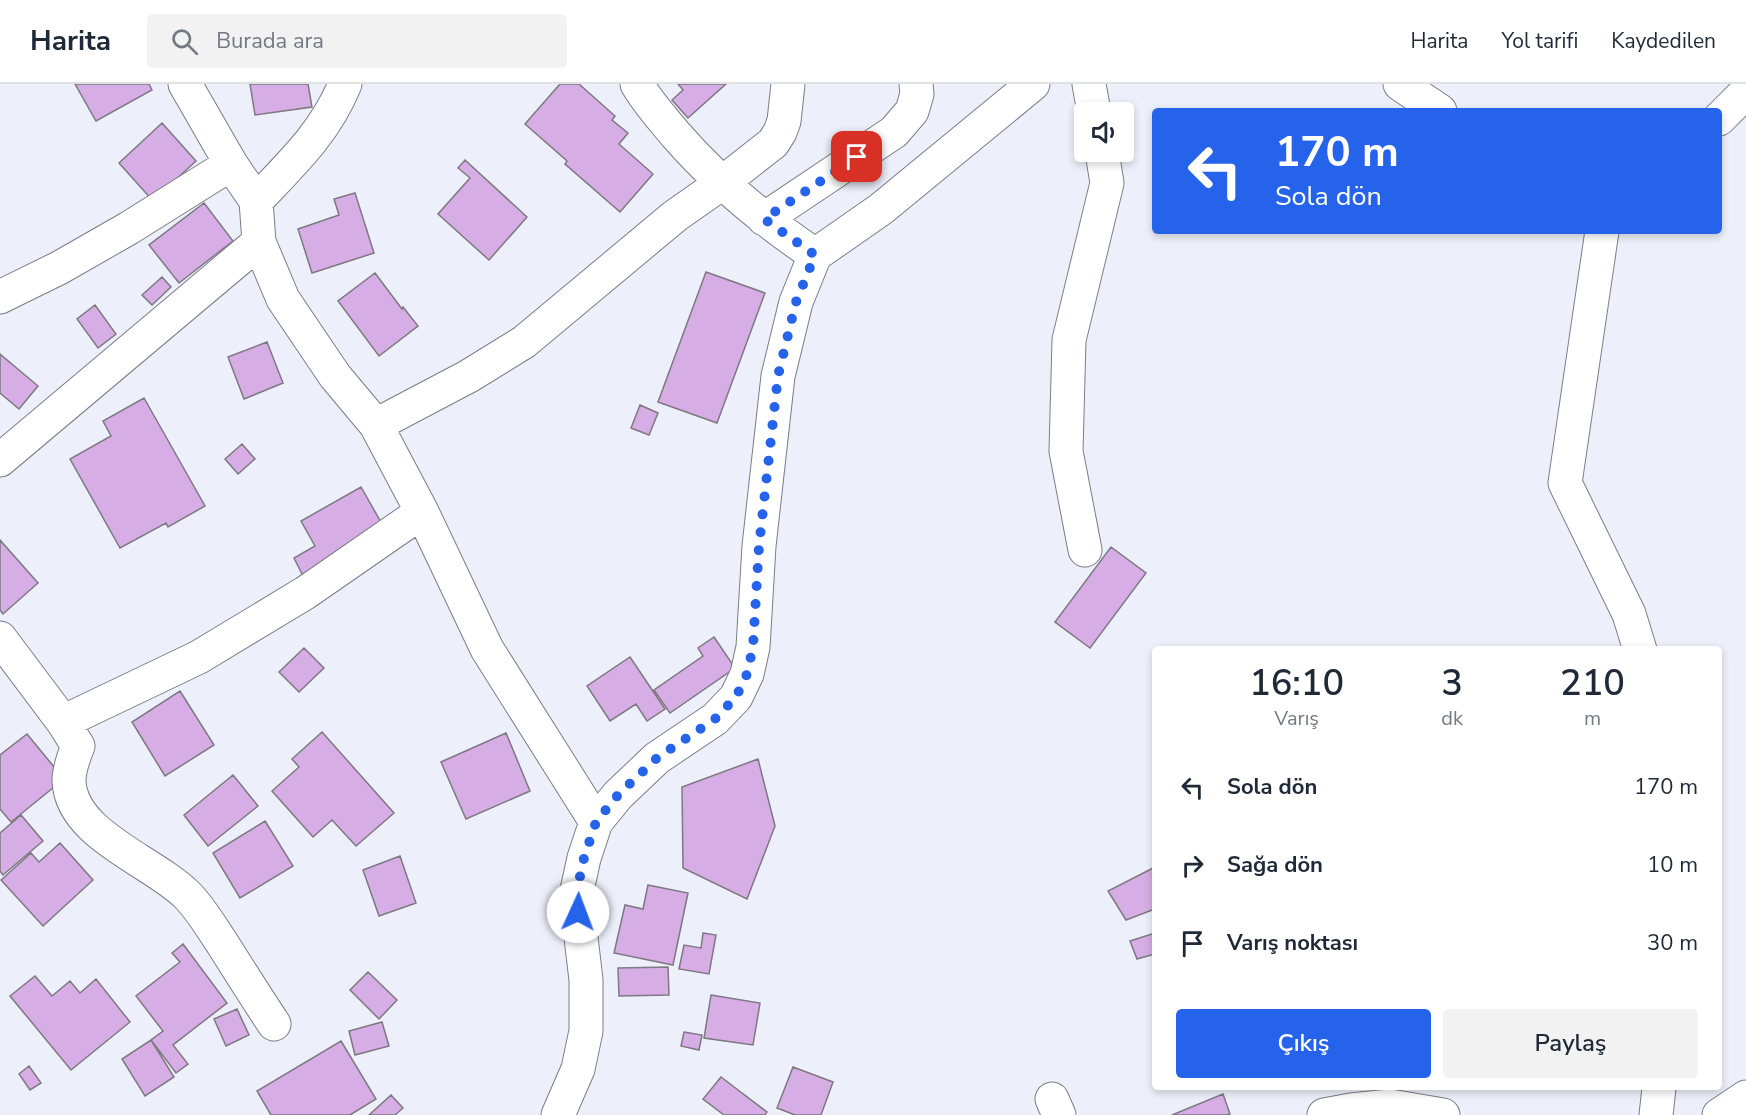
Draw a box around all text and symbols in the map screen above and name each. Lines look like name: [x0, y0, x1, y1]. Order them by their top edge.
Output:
search box: [147, 14, 567, 68]
text: Harita: [30, 22, 111, 60]
icon: search: [168, 25, 201, 58]
text: Burada ara: [216, 26, 324, 56]
text: Harita: [1410, 27, 1468, 55]
text: Yol tarifi: [1501, 27, 1578, 55]
text: Kaydedilen: [1611, 27, 1716, 55]
map controls: [1074, 102, 1134, 162]
button: sound: [1074, 102, 1134, 162]
text: 170 m: [1275, 124, 1399, 181]
pin: [831, 131, 882, 182]
icon: left: [1176, 132, 1254, 210]
icon: arrive: [840, 140, 873, 173]
text: Sola dön: [1275, 178, 1382, 215]
text: 16:10: [1249, 659, 1344, 708]
text: 3: [1441, 659, 1463, 708]
text: 210: [1560, 659, 1625, 708]
text: Varış: [1274, 705, 1319, 732]
text: dk: [1441, 705, 1463, 732]
text: m: [1584, 705, 1601, 732]
icon: left: [1176, 771, 1209, 804]
text: Sola dön: [1227, 772, 1317, 802]
text: 170 m: [1634, 772, 1698, 802]
icon: right: [1176, 849, 1209, 882]
text: Sağa dön: [1227, 850, 1323, 880]
text: 10 m: [1647, 850, 1698, 880]
position arrow: [546, 880, 610, 944]
icon: arrive: [1176, 927, 1209, 960]
text: Varış noktası: [1227, 928, 1358, 958]
text: 30 m: [1647, 928, 1698, 958]
button: Çıkış: [1176, 1009, 1431, 1078]
button: Paylaş: [1443, 1009, 1698, 1078]

